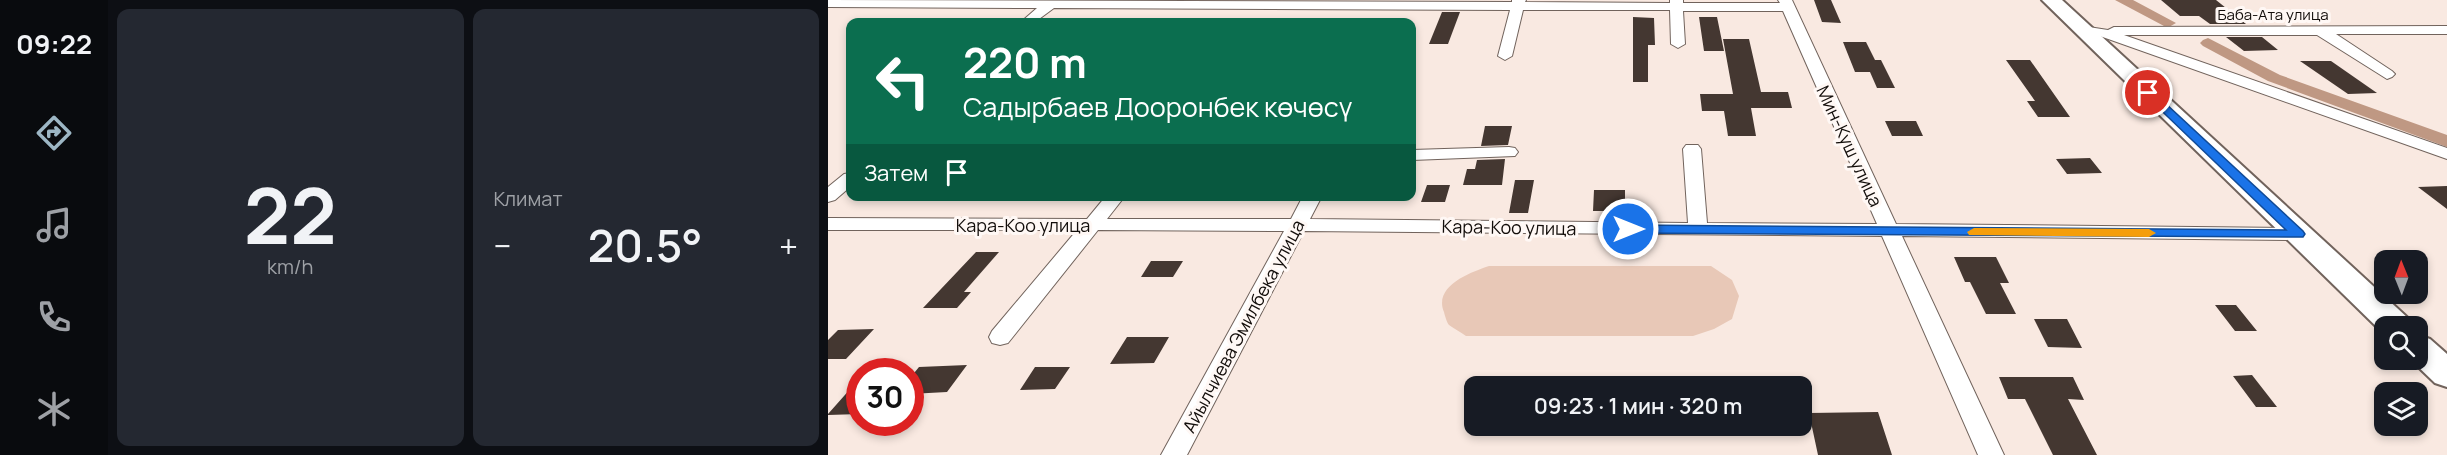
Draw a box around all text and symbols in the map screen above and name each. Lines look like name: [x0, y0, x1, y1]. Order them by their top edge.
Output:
street label: Баба-Ата улица: [2218, 4, 2328, 25]
text: 09:22: [16, 25, 92, 62]
text: 220 m: [963, 33, 1087, 91]
icon: left: [864, 42, 942, 120]
pin: [2122, 67, 2173, 118]
icon: arrive: [2131, 76, 2164, 109]
street label: Мин-Куш улица: [1811, 82, 1889, 210]
text: Садырбаев Дооронбек көчөсү: [963, 88, 1352, 125]
icon: directions: [33, 112, 75, 154]
icon: arrive: [940, 156, 973, 189]
text: Затем: [864, 158, 928, 188]
text: 22: [244, 161, 337, 267]
text: Климат: [494, 185, 563, 212]
position arrow: [1596, 197, 1660, 261]
icon: music: [33, 204, 75, 246]
street label: Кара-Коо улица: [956, 213, 1090, 237]
text: 20.5°: [588, 214, 703, 276]
street label: Кара-Коо улица: [1441, 214, 1577, 240]
street label: Айылчиева Эмилбека улица: [1177, 215, 1309, 437]
text: −: [494, 223, 511, 268]
text: +: [779, 223, 798, 268]
north arrow: [2374, 250, 2428, 304]
map controls: [2374, 250, 2428, 436]
text: km/h: [267, 253, 314, 280]
icon: phone: [33, 296, 75, 338]
button: search: [2374, 316, 2428, 370]
speed limit sign: 30: [846, 358, 924, 436]
button: layers: [2374, 382, 2428, 436]
icon: climate: [33, 388, 75, 430]
text: 09:23 · 1 мин · 320 m: [1534, 391, 1742, 421]

